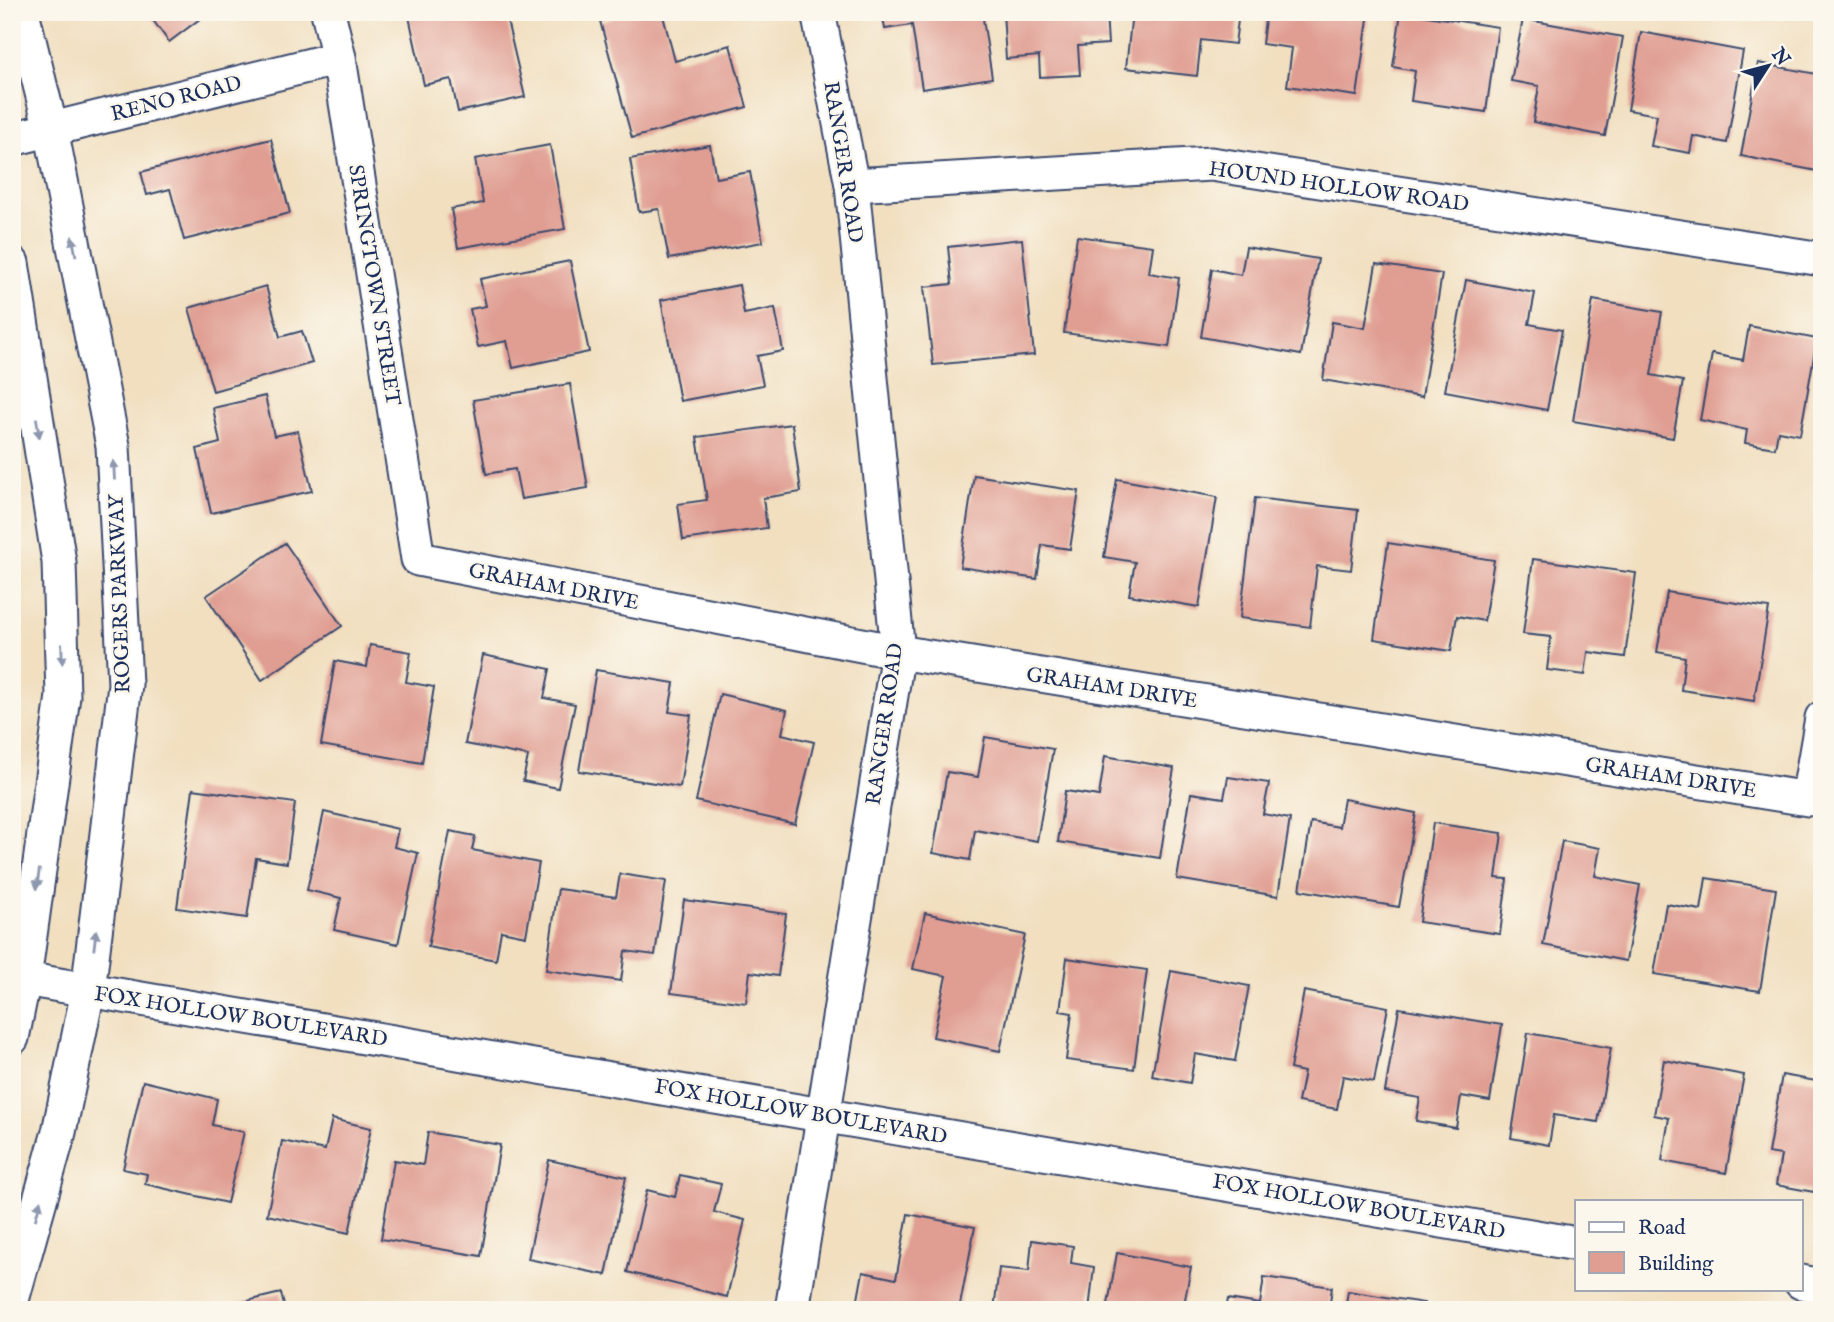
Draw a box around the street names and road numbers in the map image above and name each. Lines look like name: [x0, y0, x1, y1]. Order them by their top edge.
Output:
street label: RENO ROAD: [108, 70, 245, 129]
street label: RANGER ROAD: [816, 80, 869, 245]
street label: HOUND HOLLOW ROAD: [1207, 156, 1471, 219]
street label: SPRINGTOWN STREET: [341, 163, 406, 408]
street label: ROGERS PARKWAY: [103, 492, 137, 694]
street label: GRAHAM DRIVE: [466, 558, 641, 617]
street label: RANGER ROAD: [861, 642, 910, 807]
street label: GRAHAM DRIVE: [1024, 662, 1199, 715]
street label: GRAHAM DRIVE: [1583, 752, 1758, 805]
street label: FOX HOLLOW BOULEVARD: [92, 981, 389, 1054]
street label: FOX HOLLOW BOULEVARD: [652, 1073, 949, 1152]
street label: FOX HOLLOW BOULEVARD: [1210, 1168, 1507, 1247]

